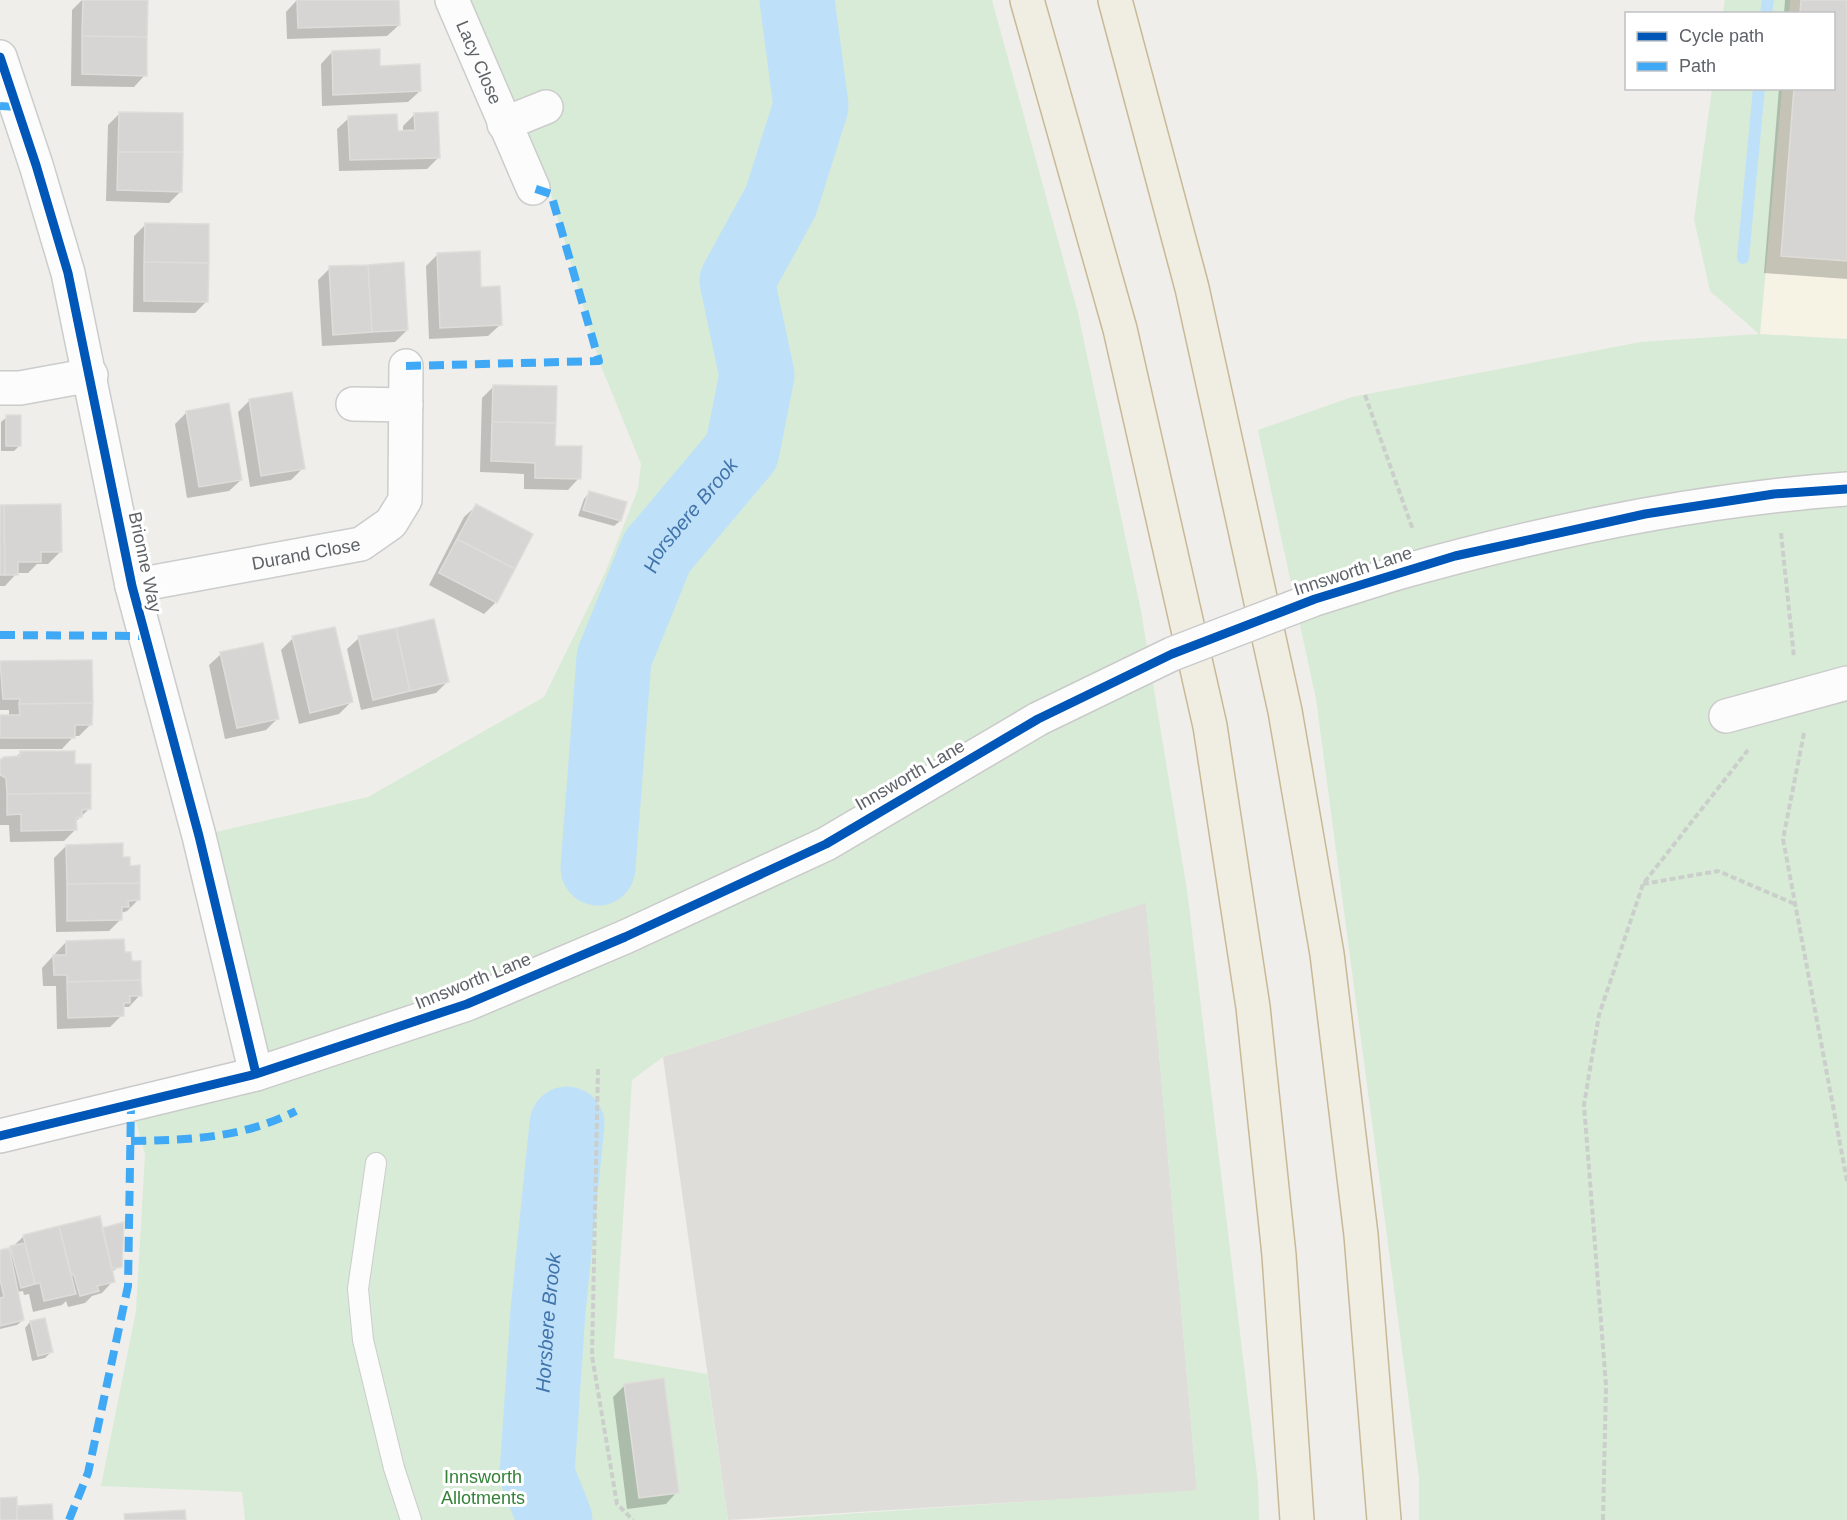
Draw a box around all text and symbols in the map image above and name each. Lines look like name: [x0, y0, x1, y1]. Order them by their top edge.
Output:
legend: [1625, 12, 1835, 90]
street label: Lacy Close: [452, 18, 506, 107]
text: Cycle path: [1679, 26, 1764, 46]
text: Path: [1679, 56, 1716, 76]
water label: Horsbere Brook: [639, 453, 743, 576]
street label: Brionne Way: [125, 510, 165, 614]
street label: Durand Close: [250, 534, 362, 574]
street label: Innsworth Lane: [1291, 542, 1415, 600]
street label: Innsworth Lane: [852, 736, 968, 814]
street label: Innsworth Lane: [412, 949, 534, 1013]
water label: Horsbere Brook: [532, 1251, 565, 1393]
park label: Innsworth Allotments: [441, 1467, 525, 1508]

